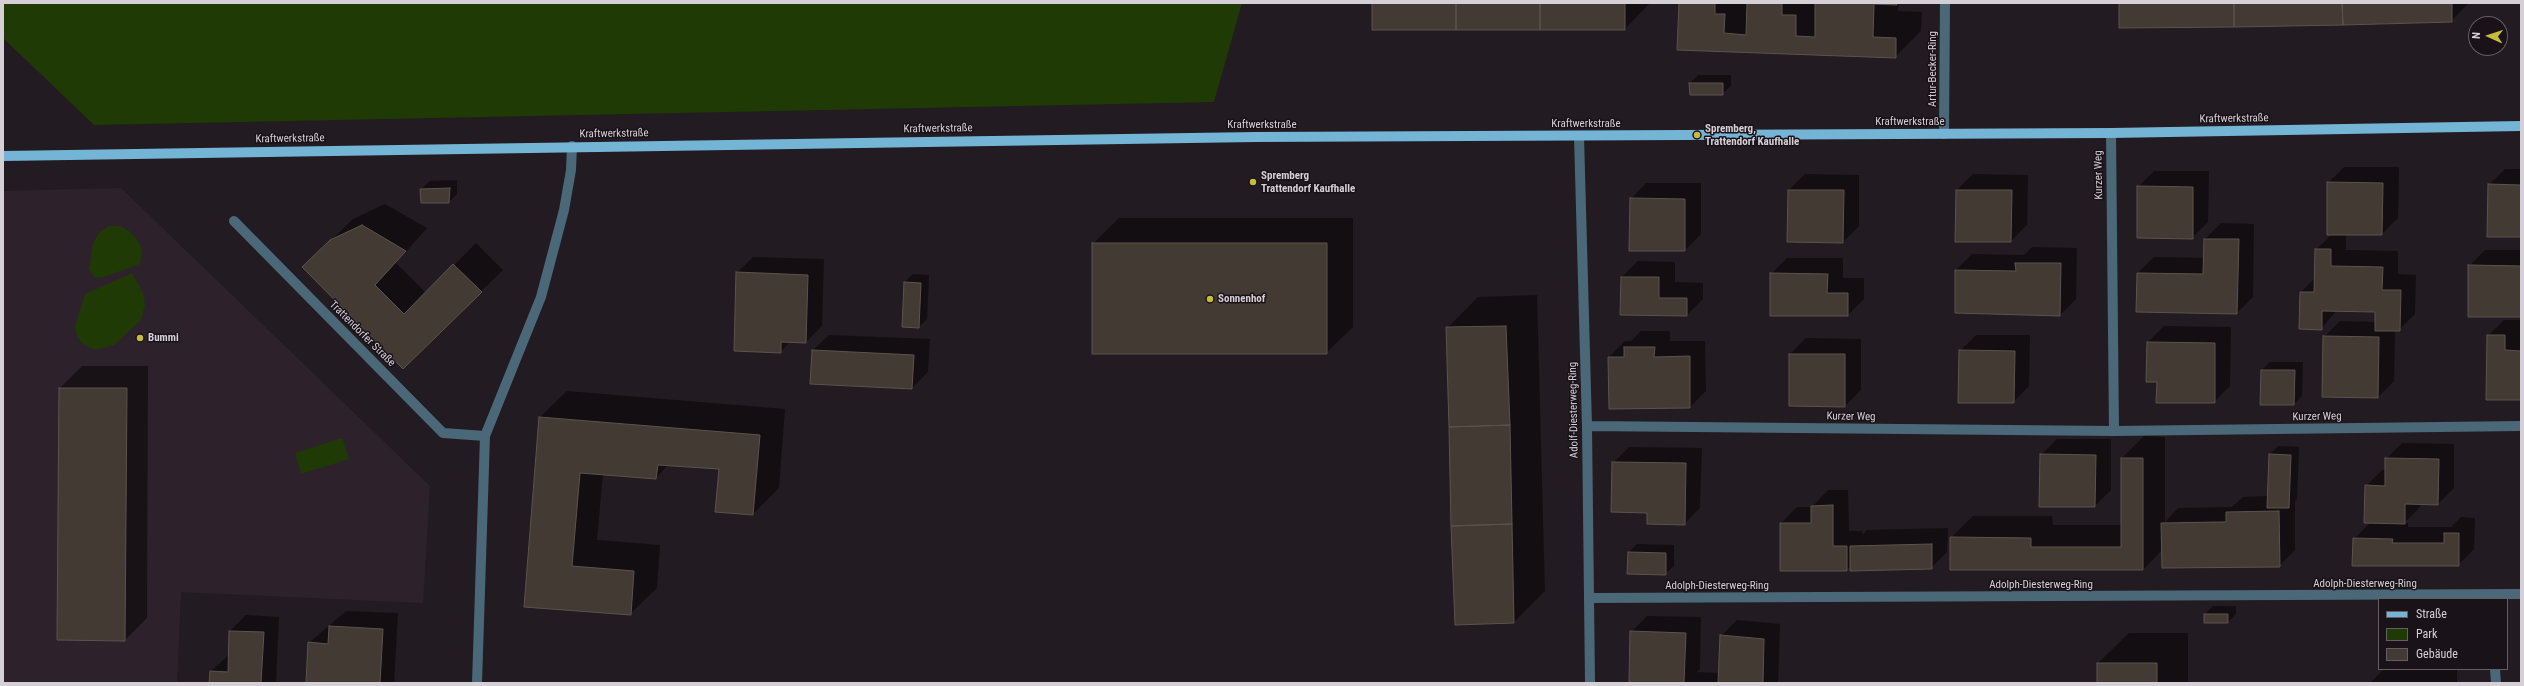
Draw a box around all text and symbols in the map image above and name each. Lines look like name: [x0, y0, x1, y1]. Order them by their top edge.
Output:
north arrow: [2468, 16, 2508, 56]
street label: Artur-Becker-Ring: [1926, 31, 1940, 107]
text: N: [2470, 32, 2483, 39]
street label: Kraftwerkstraße: [2199, 112, 2269, 126]
street label: Kraftwerkstraße: [1875, 115, 1945, 129]
street label: Kraftwerkstraße: [1551, 117, 1621, 131]
street label: Kraftwerkstraße: [1227, 118, 1297, 132]
street label: Kraftwerkstraße: [903, 122, 973, 136]
place label: Spremberg, Trattendorf Kaufhalle: [1705, 122, 1799, 148]
street label: Kraftwerkstraße: [579, 127, 649, 141]
marker: Spremberg, Trattendorf Kaufhalle: [1692, 130, 1702, 140]
street label: Kraftwerkstraße: [255, 132, 325, 146]
street label: Kurzer Weg: [2092, 150, 2106, 200]
place label: Spremberg Trattendorf Kaufhalle: [1261, 169, 1355, 195]
marker: Spremberg Trattendorf Kaufhalle: [1248, 177, 1258, 187]
place label: Sonnenhof: [1218, 292, 1265, 306]
marker: Sonnenhof: [1205, 294, 1215, 304]
street label: Trattendorfer Straße: [326, 298, 398, 370]
place label: Bummi: [148, 331, 179, 345]
marker: Bummi: [135, 333, 145, 343]
street label: Adolf-Diesterweg-Ring: [1567, 362, 1581, 458]
street label: Kurzer Weg: [1826, 410, 1876, 424]
street label: Kurzer Weg: [2292, 410, 2342, 424]
street label: Adolph-Diesterweg-Ring: [2313, 577, 2417, 591]
street label: Adolph-Diesterweg-Ring: [1989, 578, 2093, 592]
street label: Adolph-Diesterweg-Ring: [1665, 579, 1769, 593]
legend: [2378, 598, 2508, 670]
text: Straße: [2416, 607, 2447, 621]
text: Park: [2416, 627, 2437, 641]
text: Gebäude: [2416, 647, 2458, 661]

